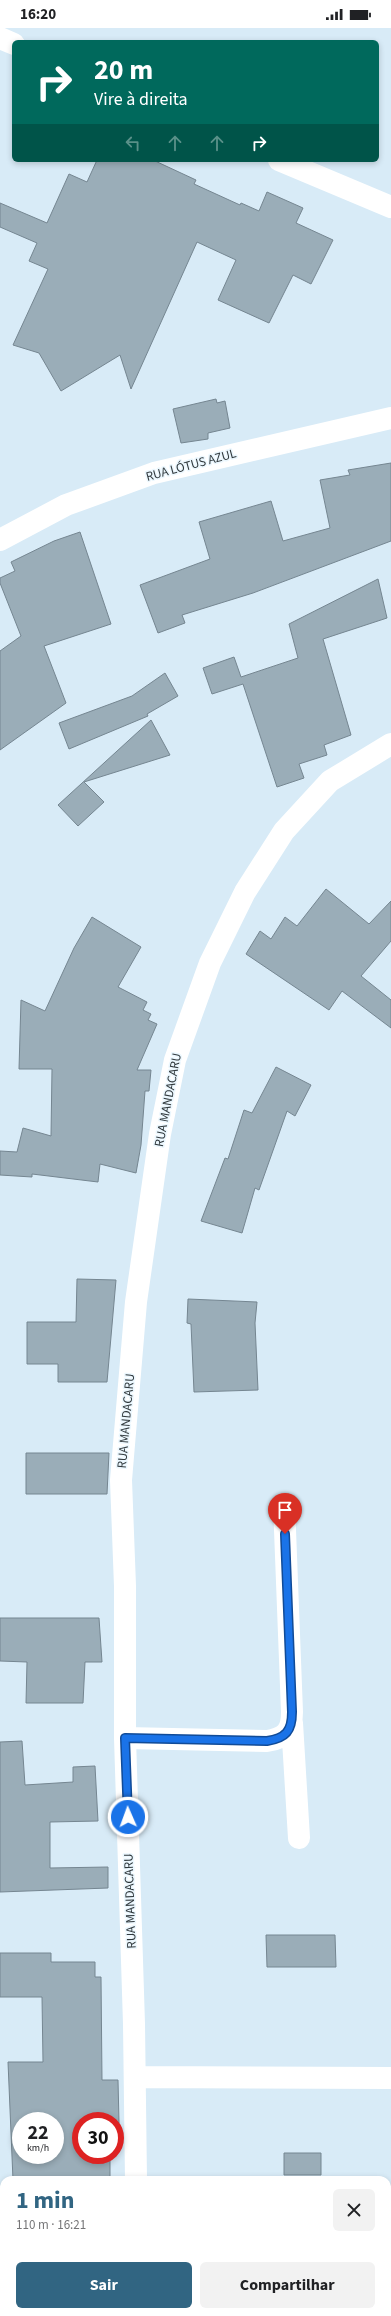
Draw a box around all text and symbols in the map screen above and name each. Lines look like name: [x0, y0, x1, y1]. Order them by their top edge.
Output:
text: 16:20: [20, 4, 56, 25]
text: 20 m: [94, 50, 153, 90]
icon: right: [28, 56, 80, 108]
text: Vire à direita: [94, 87, 188, 112]
icon: left: [122, 132, 144, 154]
icon: ahead: [164, 132, 186, 154]
icon: ahead: [206, 132, 228, 154]
icon: right: [248, 132, 270, 154]
street label: RUA LÓTUS AZUL: [144, 444, 238, 486]
street label: RUA MANDACARU: [150, 1052, 186, 1148]
street label: RUA MANDACARU: [113, 1373, 139, 1469]
pin: [268, 1493, 302, 1534]
icon: arrive: [274, 1499, 296, 1521]
position arrow: [107, 1796, 149, 1838]
street label: RUA MANDACARU: [119, 1853, 141, 1949]
speed limit sign: 30: [72, 2112, 124, 2164]
text: 22: [27, 2119, 49, 2147]
text: km/h: [27, 2141, 49, 2155]
text: 1 min: [16, 2183, 74, 2218]
button: close: [333, 2189, 375, 2231]
text: 110 m · 16:21: [16, 2216, 86, 2234]
button: Sair: [16, 2262, 192, 2308]
button: Compartilhar: [200, 2262, 375, 2308]

